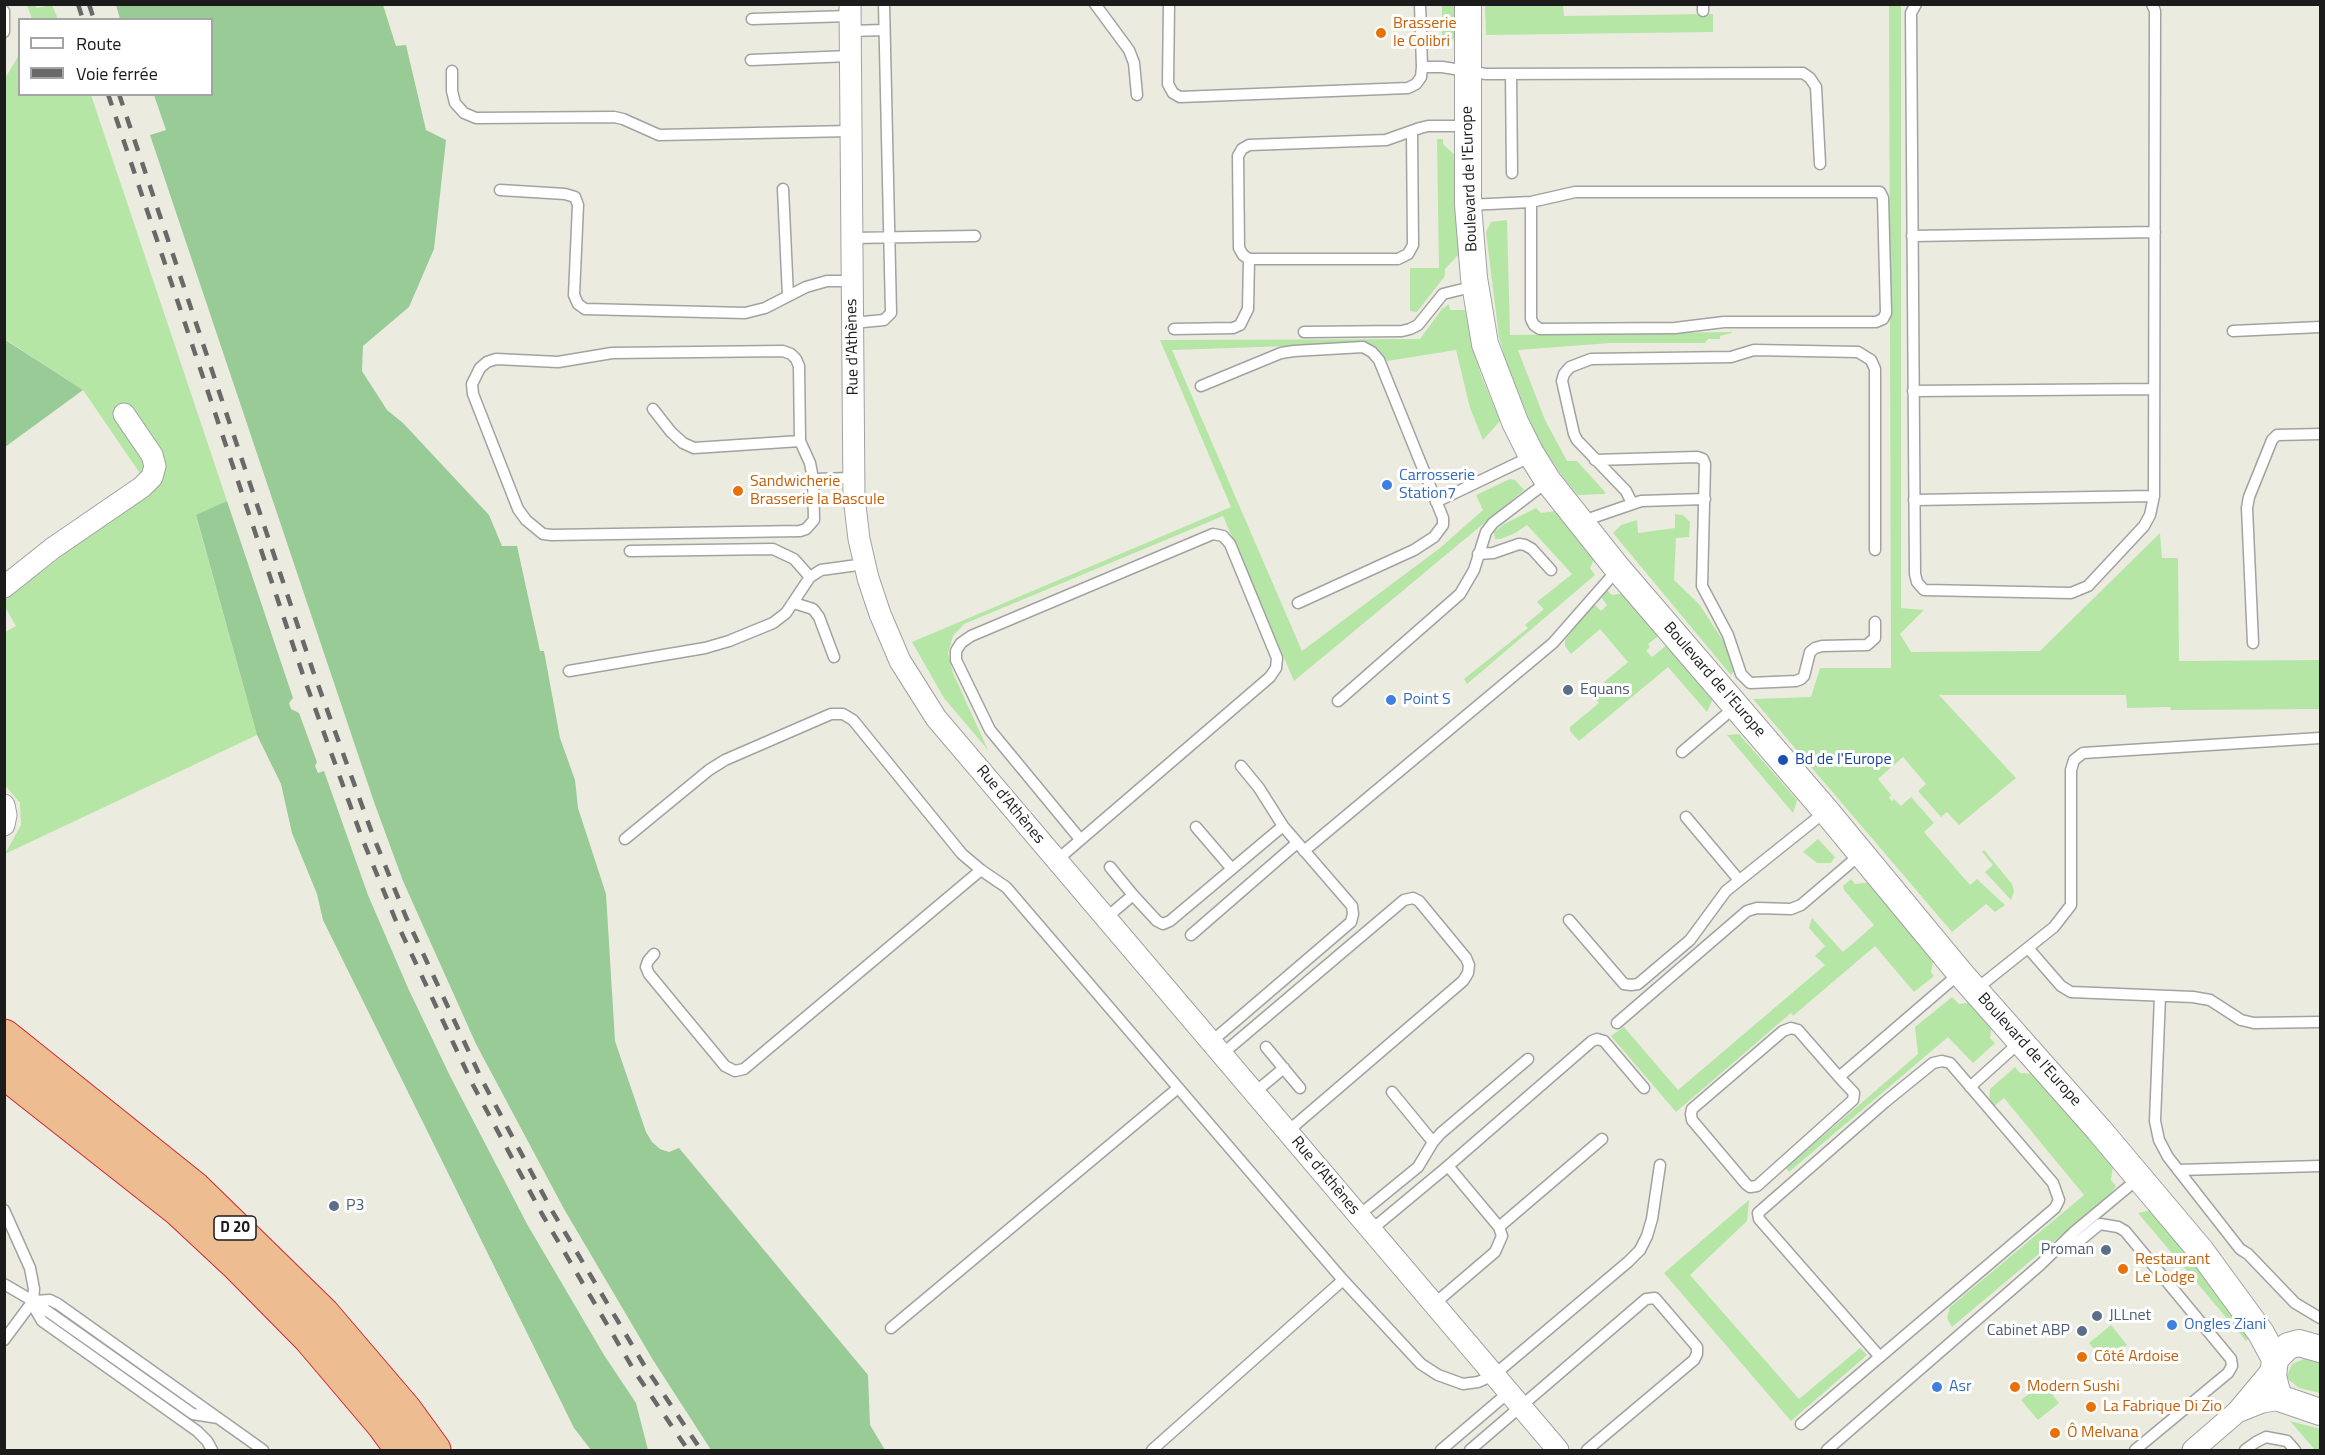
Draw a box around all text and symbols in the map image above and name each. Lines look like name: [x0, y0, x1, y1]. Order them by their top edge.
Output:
place label: Brasserie le Colibri: [1393, 14, 1456, 52]
legend: [18, 18, 213, 96]
marker: Brasserie le Colibri: [1374, 26, 1388, 40]
text: Route: [76, 30, 121, 57]
text: Voie ferrée: [76, 60, 158, 87]
street label: Boulevard de l'Europe: [1458, 106, 1482, 252]
street label: Rue d'Athènes: [843, 298, 863, 396]
place label: Carrosserie Station7: [1399, 466, 1475, 504]
place label: Sandwicherie Brasserie la Bascule: [750, 472, 885, 510]
marker: Carrosserie Station7: [1380, 478, 1394, 492]
marker: Sandwicherie Brasserie la Bascule: [731, 484, 745, 498]
street label: Boulevard de l'Europe: [1659, 619, 1769, 741]
place label: Equans: [1580, 680, 1630, 700]
marker: Equans: [1561, 683, 1575, 697]
place label: Point S: [1403, 690, 1451, 710]
marker: Point S: [1384, 693, 1398, 707]
place label: Bd de l'Europe: [1795, 750, 1891, 770]
marker: Bd de l'Europe: [1776, 753, 1790, 767]
street label: Rue d'Athènes: [972, 762, 1048, 848]
street label: Boulevard de l'Europe: [1973, 989, 2085, 1111]
street label: Rue d'Athènes: [1287, 1133, 1363, 1219]
place label: P3: [346, 1196, 364, 1216]
marker: P3: [327, 1199, 341, 1213]
road number: D 20: [214, 1216, 256, 1240]
place label: Proman: [2041, 1240, 2094, 1260]
marker: Proman: [2099, 1243, 2113, 1257]
place label: Restaurant Le Lodge: [2135, 1250, 2210, 1288]
marker: Restaurant Le Lodge: [2116, 1262, 2130, 1276]
place label: JLLnet: [2109, 1306, 2151, 1326]
marker: JLLnet: [2090, 1309, 2104, 1323]
place label: Ongles Ziani: [2184, 1315, 2266, 1335]
marker: Ongles Ziani: [2165, 1318, 2179, 1332]
place label: Cabinet ABP: [1987, 1321, 2070, 1341]
marker: Cabinet ABP: [2075, 1324, 2089, 1338]
place label: Côté Ardoise: [2094, 1347, 2179, 1367]
marker: Côté Ardoise: [2075, 1350, 2089, 1364]
place label: Asr: [1949, 1377, 1972, 1397]
place label: Modern Sushi: [2027, 1377, 2120, 1397]
marker: Asr: [1930, 1380, 1944, 1394]
marker: Modern Sushi: [2008, 1380, 2022, 1394]
place label: La Fabrique Di Zio: [2103, 1397, 2222, 1417]
marker: La Fabrique Di Zio: [2084, 1400, 2098, 1414]
place label: Ô Melvana: [2067, 1423, 2138, 1443]
marker: Ô Melvana: [2048, 1426, 2062, 1440]

